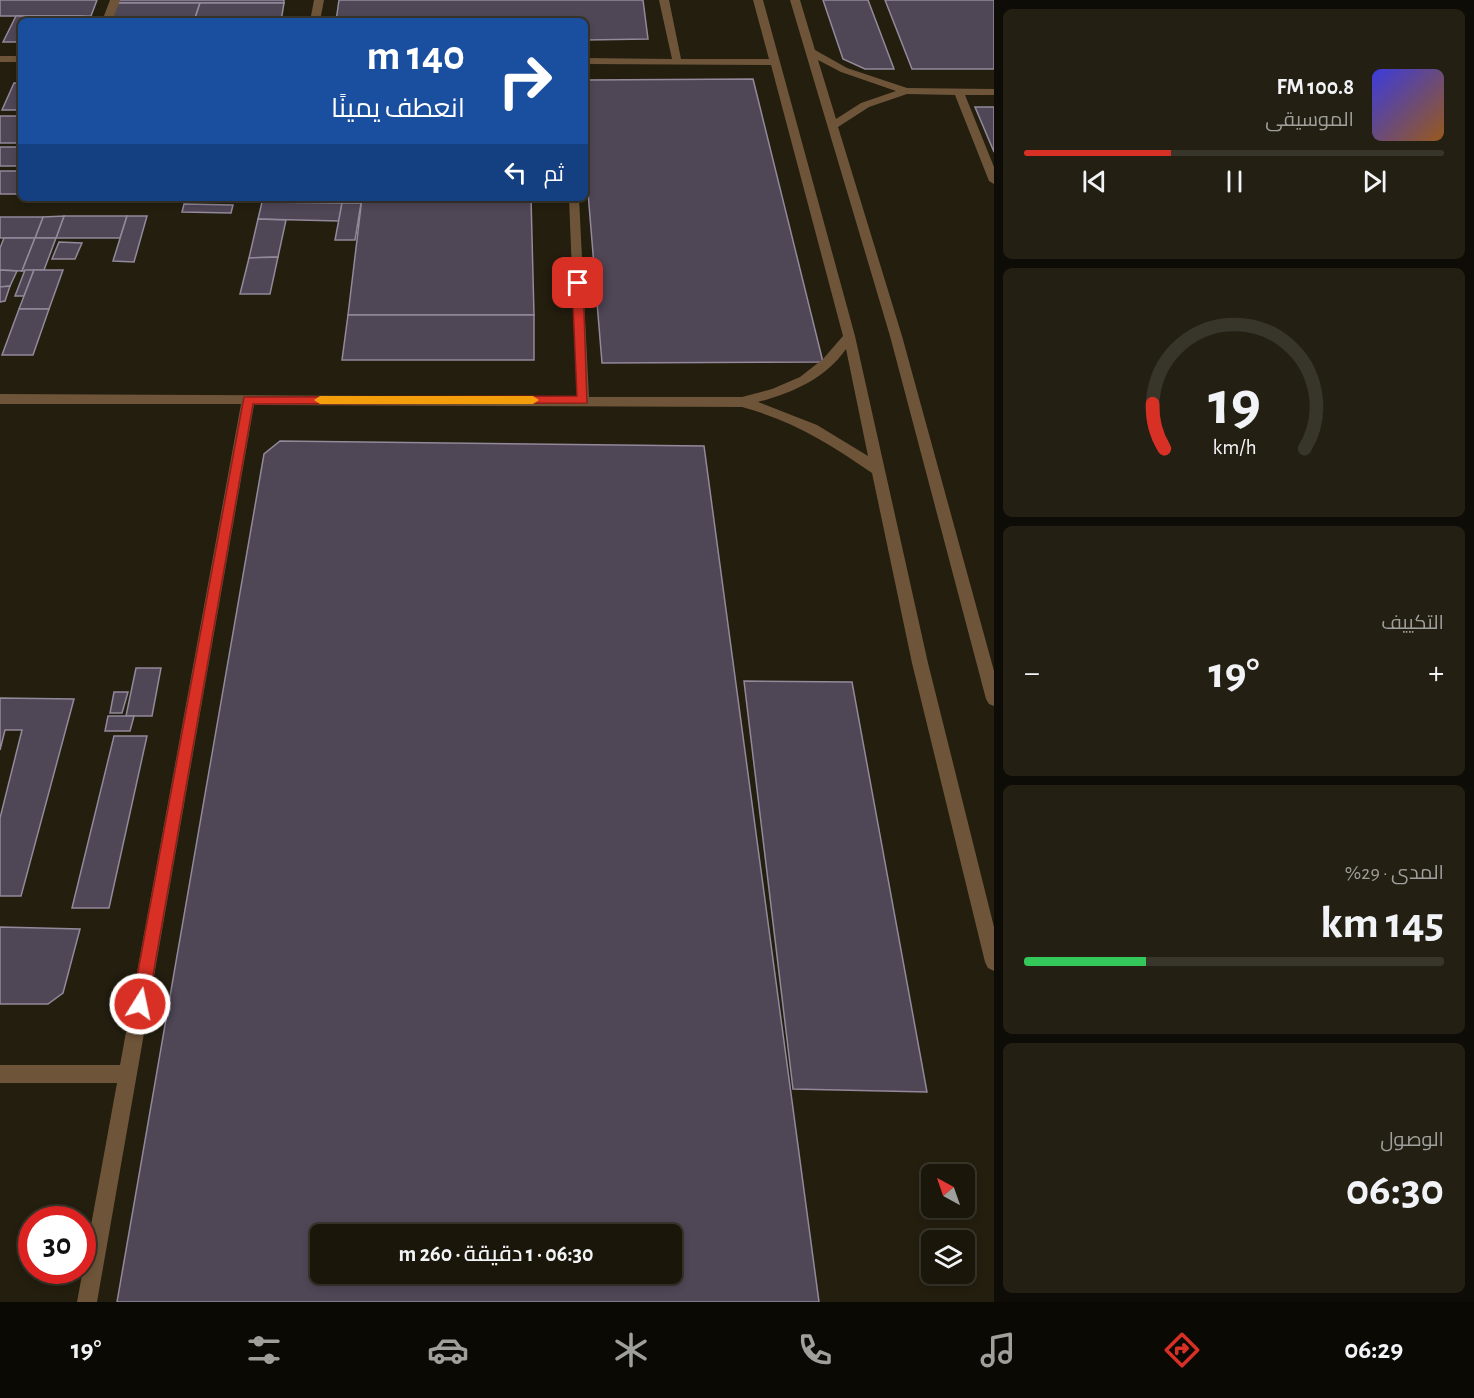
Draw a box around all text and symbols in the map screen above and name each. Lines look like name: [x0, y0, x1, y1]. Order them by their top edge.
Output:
text: 140 m: [367, 35, 465, 77]
icon: right: [486, 42, 564, 120]
text: 100.8 FM: [1277, 76, 1354, 98]
text: انعطف يمينًا: [331, 95, 465, 122]
text: الموسيقى: [1265, 110, 1354, 130]
icon: left: [499, 156, 532, 189]
text: ثم: [544, 163, 564, 185]
icon: previous: [1078, 165, 1111, 198]
icon: pause: [1218, 165, 1251, 198]
icon: next: [1358, 165, 1391, 198]
pin: [552, 257, 603, 308]
icon: arrive: [561, 266, 594, 299]
text: 19: [1208, 374, 1260, 436]
text: km/h: [1212, 438, 1256, 459]
text: التكييف: [1381, 613, 1444, 633]
text: 19°: [1208, 651, 1260, 696]
text: −: [1024, 657, 1040, 690]
text: +: [1428, 657, 1444, 690]
text: المدى · 29%: [1345, 863, 1444, 883]
text: 145 km: [1320, 901, 1444, 946]
position arrow: [108, 972, 172, 1036]
text: الوصول: [1380, 1130, 1444, 1150]
north arrow: [921, 1164, 975, 1218]
map controls: [921, 1164, 975, 1284]
text: 06:30: [1346, 1168, 1444, 1213]
speed limit sign: 30: [18, 1206, 96, 1284]
button: layers: [921, 1230, 975, 1284]
text: 06:30 · 1 دقيقة · 260 m: [399, 1243, 593, 1265]
icon: filters: [243, 1329, 285, 1371]
icon: car: [427, 1329, 469, 1371]
icon: climate: [610, 1329, 652, 1371]
icon: phone: [794, 1329, 836, 1371]
icon: music: [977, 1329, 1019, 1371]
icon: directions: [1161, 1329, 1203, 1371]
text: 19°: [71, 1336, 101, 1363]
text: 06:29: [1344, 1336, 1403, 1363]

